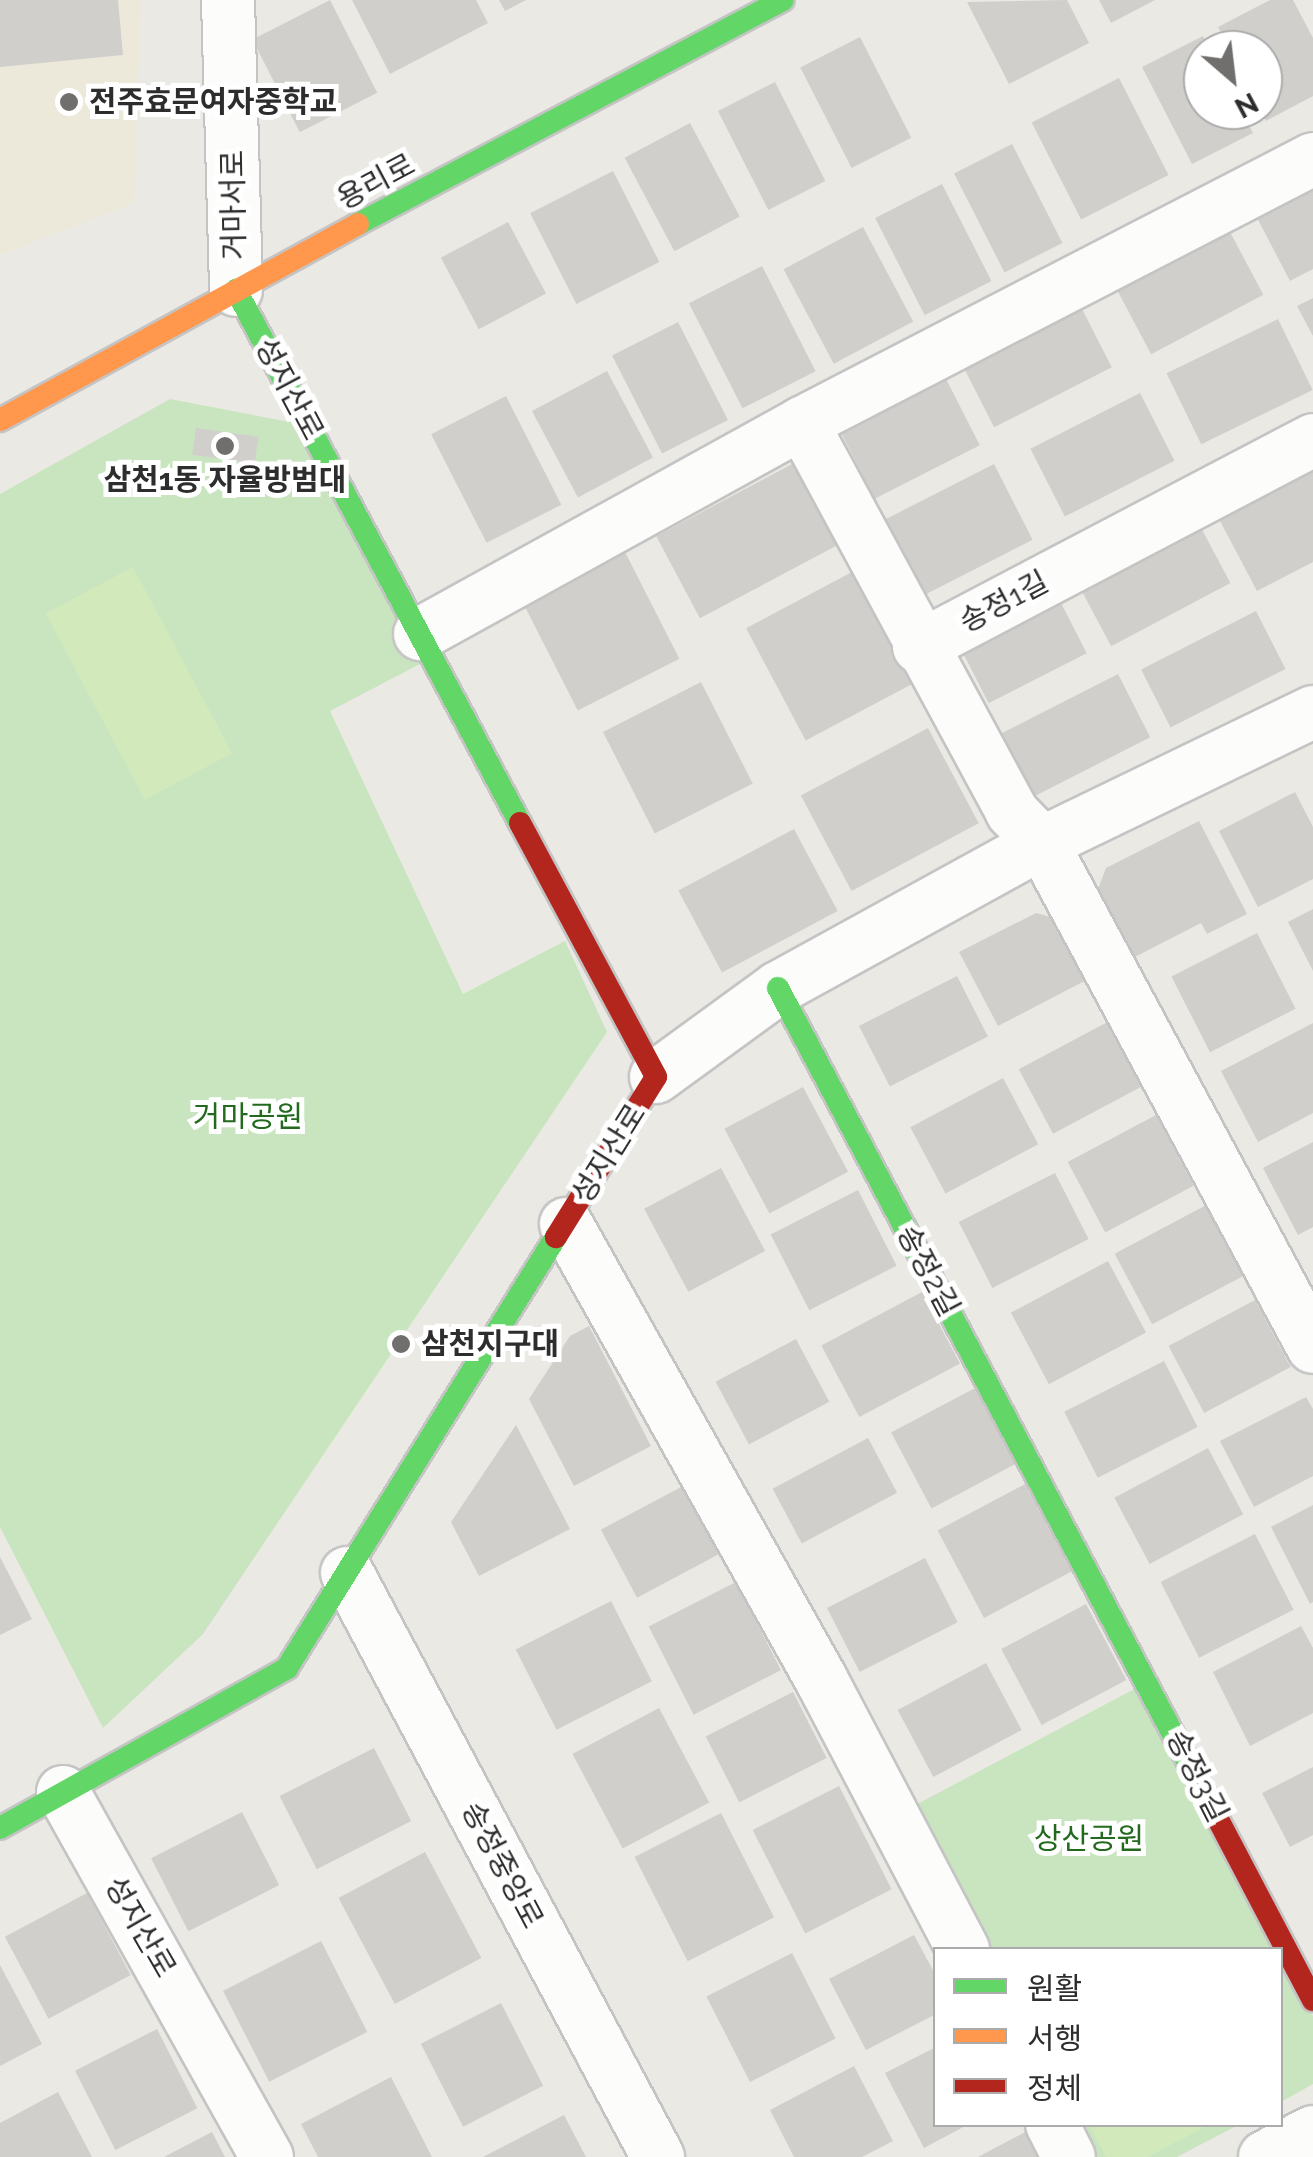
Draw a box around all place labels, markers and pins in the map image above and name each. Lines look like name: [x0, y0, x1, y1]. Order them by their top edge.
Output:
place label: 전주효문여자중학교: [89, 84, 337, 120]
marker: 전주효문여자중학교: [58, 91, 80, 113]
marker: 삼천1동 자율방범대: [214, 435, 236, 457]
place label: 삼천1동 자율방범대: [104, 462, 346, 498]
place label: 삼천지구대: [421, 1326, 559, 1362]
marker: 삼천지구대: [390, 1333, 412, 1355]

